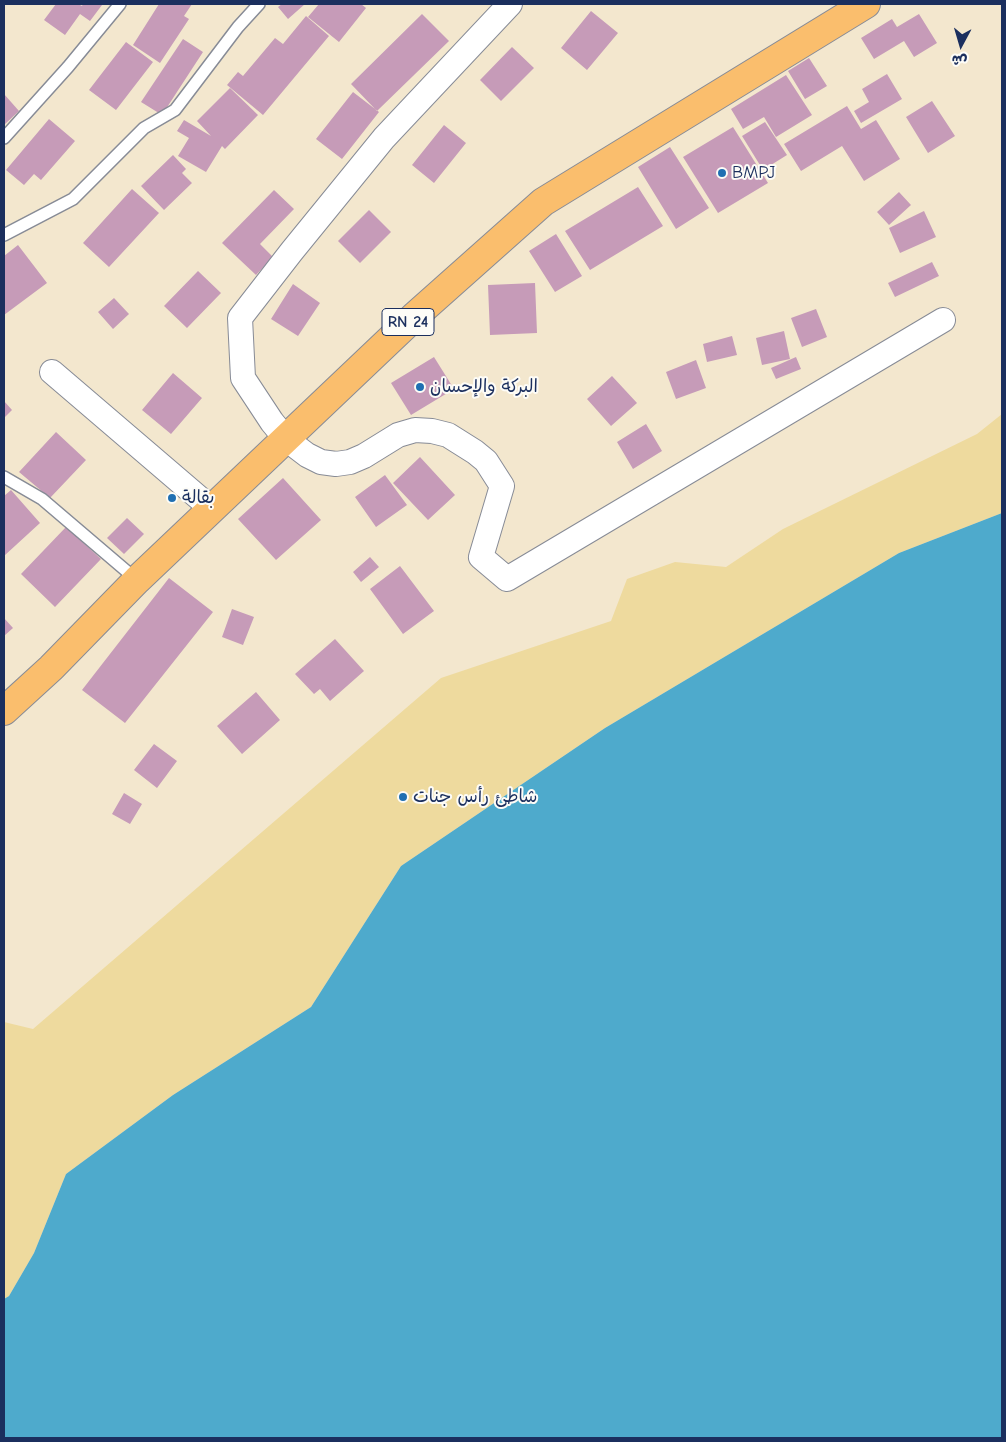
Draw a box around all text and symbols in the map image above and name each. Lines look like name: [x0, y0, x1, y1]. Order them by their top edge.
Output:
north arrow: [936, 20, 986, 70]
text: ش: [951, 51, 968, 70]
place label: BMPJ: [732, 162, 775, 184]
marker: BMPJ: [716, 167, 728, 179]
road number: RN 24: [382, 308, 434, 336]
place label: البركة والإحسان: [430, 376, 538, 398]
marker: البركة والإحسان: [414, 381, 426, 393]
place label: بقالة: [182, 487, 215, 509]
marker: بقالة: [166, 492, 178, 504]
place label: شاطئ رأس جنات: [413, 786, 537, 808]
marker: شاطئ رأس جنات: [397, 791, 409, 803]

